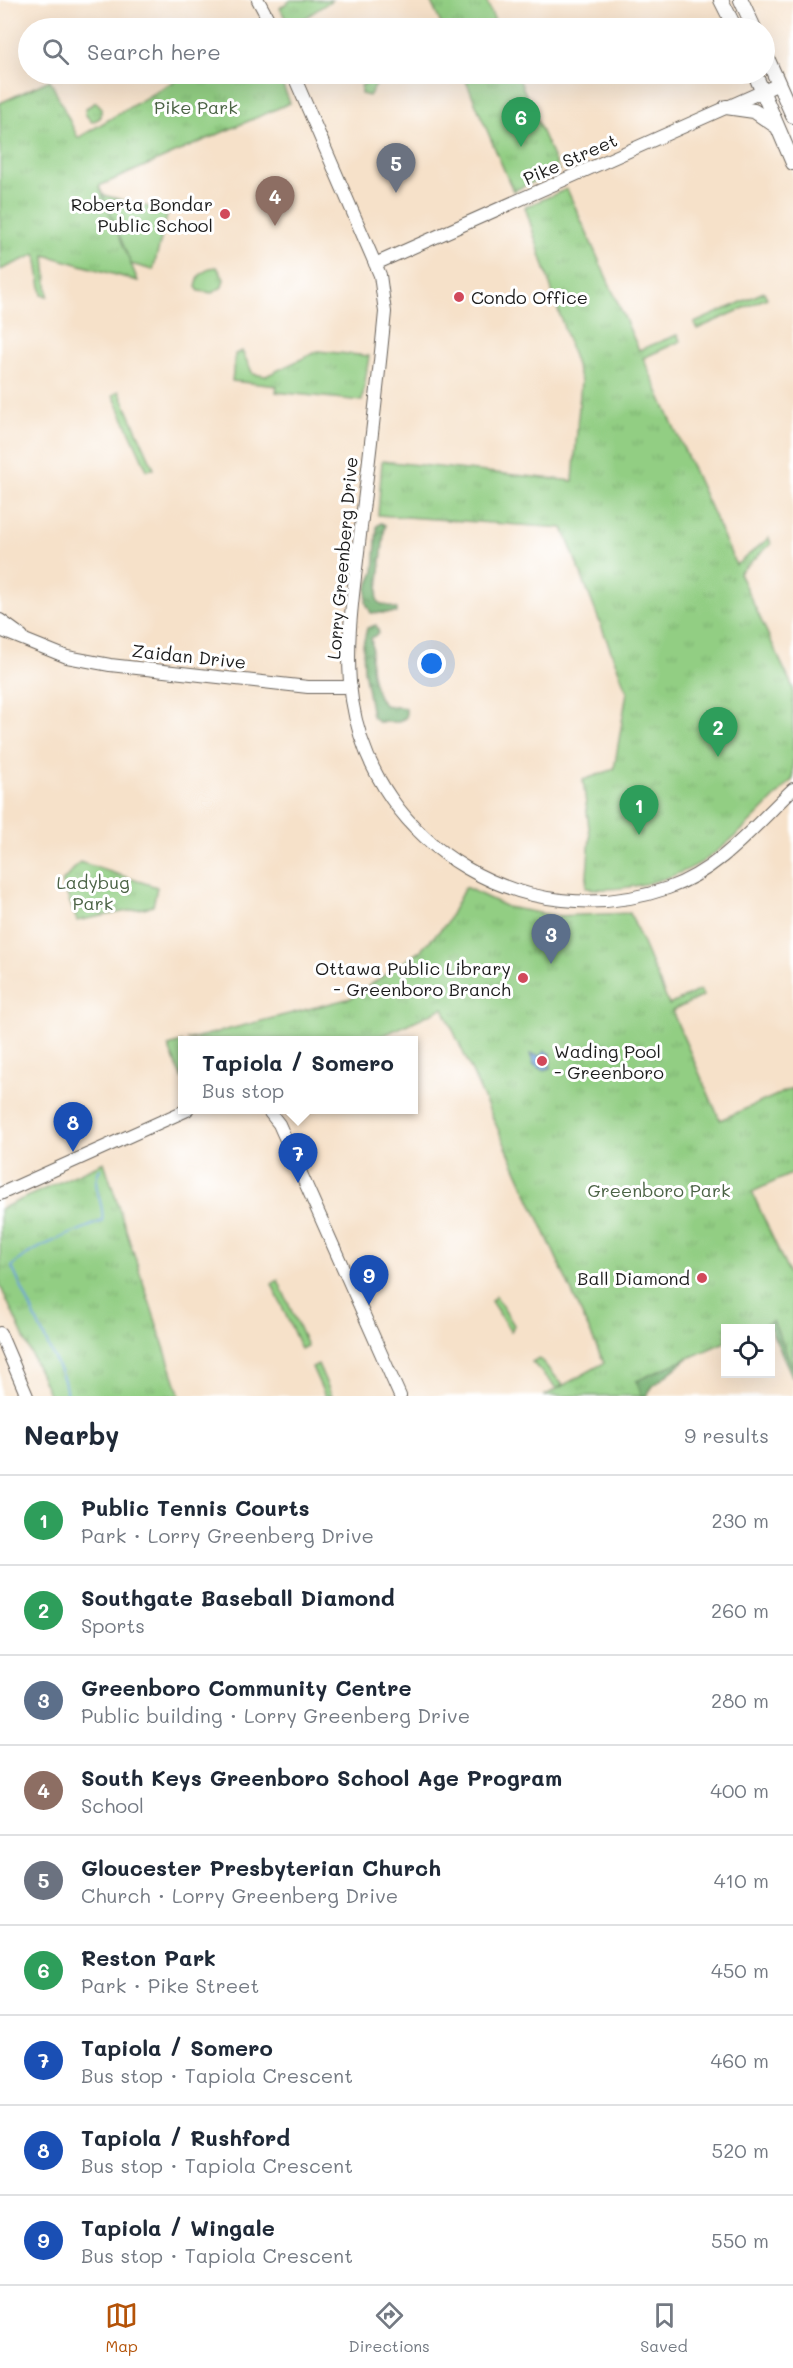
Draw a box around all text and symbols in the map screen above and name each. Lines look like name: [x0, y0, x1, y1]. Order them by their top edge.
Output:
search box: [18, 18, 775, 84]
icon: search: [39, 35, 72, 68]
text: Search here: [87, 37, 221, 66]
park label: Pike Park: [154, 95, 238, 119]
pin: 6: [502, 98, 540, 147]
street label: Pike Street: [519, 128, 621, 190]
pin: 5: [376, 144, 416, 193]
pin: 4: [256, 176, 294, 226]
place label: Roberta Bondar Public School: [71, 192, 213, 237]
marker: Roberta Bondar Public School: [218, 207, 232, 221]
place label: Condo Office: [471, 285, 588, 309]
marker: Condo Office: [452, 290, 466, 304]
street label: Lorry Greenberg Drive: [321, 456, 363, 660]
street label: Zaidan Drive: [131, 638, 247, 674]
your location: [417, 649, 446, 678]
pin: 2: [698, 708, 738, 757]
pin: 1: [620, 786, 658, 835]
park label: Ladybug Park: [56, 870, 130, 915]
pin: 3: [532, 914, 570, 964]
place label: Ottawa Public Library - Greenboro Branch: [315, 956, 511, 1001]
marker: Ottawa Public Library - Greenboro Branch: [516, 971, 530, 985]
popup: [178, 1036, 418, 1114]
place label: Wading Pool - Greenboro: [554, 1039, 664, 1084]
text: Tapiola / Somero: [202, 1048, 394, 1077]
marker: Wading Pool - Greenboro: [535, 1054, 549, 1068]
text: Bus stop: [202, 1077, 284, 1103]
pin: 8: [54, 1102, 92, 1152]
pin: 7: [278, 1134, 318, 1183]
park label: Greenboro Park: [587, 1178, 731, 1202]
pin: 9: [350, 1256, 388, 1305]
place label: Ball Diamond: [577, 1266, 690, 1290]
marker: Ball Diamond: [695, 1271, 709, 1285]
map controls: [721, 1324, 775, 1378]
button: locate: [721, 1324, 775, 1378]
text: Nearby: [24, 1418, 119, 1452]
text: 9 results: [684, 1422, 769, 1448]
text: Public Tennis Courts: [81, 1493, 310, 1522]
text: 1: [39, 1507, 48, 1533]
text: 230 m: [711, 1507, 769, 1533]
text: Park · Lorry Greenberg Drive: [81, 1522, 374, 1548]
text: Southgate Baseball Diamond: [81, 1583, 395, 1612]
text: 2: [38, 1597, 49, 1623]
text: 260 m: [711, 1597, 769, 1623]
text: Sports: [81, 1612, 145, 1638]
text: Greenboro Community Centre: [81, 1673, 412, 1702]
text: 3: [38, 1687, 50, 1713]
text: 280 m: [711, 1687, 769, 1713]
text: Public building · Lorry Greenberg Drive: [81, 1702, 470, 1728]
text: South Keys Greenboro School Age Program: [81, 1763, 562, 1792]
text: 4: [37, 1777, 50, 1803]
text: 400 m: [710, 1777, 769, 1803]
text: School: [81, 1792, 144, 1818]
text: Gloucester Presbyterian Church: [81, 1853, 441, 1882]
text: 5: [38, 1867, 49, 1893]
text: 410 m: [714, 1867, 769, 1893]
text: Church · Lorry Greenberg Drive: [81, 1882, 398, 1908]
text: Reston Park: [81, 1943, 216, 1972]
text: 6: [37, 1957, 50, 1983]
text: 450 m: [711, 1957, 769, 1983]
text: Park · Pike Street: [81, 1972, 259, 1998]
text: Tapiola / Somero: [81, 2033, 273, 2062]
text: 7: [38, 2047, 49, 2073]
text: 460 m: [711, 2047, 769, 2073]
text: Bus stop · Tapiola Crescent: [81, 2062, 353, 2088]
text: Tapiola / Rushford: [81, 2123, 290, 2152]
text: 8: [37, 2137, 50, 2163]
text: 520 m: [712, 2137, 769, 2163]
text: Bus stop · Tapiola Crescent: [81, 2152, 353, 2178]
text: Tapiola / Wingale: [81, 2213, 275, 2242]
text: 9: [37, 2227, 50, 2253]
text: 550 m: [711, 2227, 769, 2253]
text: Bus stop · Tapiola Crescent: [81, 2242, 353, 2268]
tab: Map: [105, 2299, 138, 2356]
tab: Directions: [349, 2299, 430, 2356]
tab: Saved: [640, 2299, 688, 2356]

